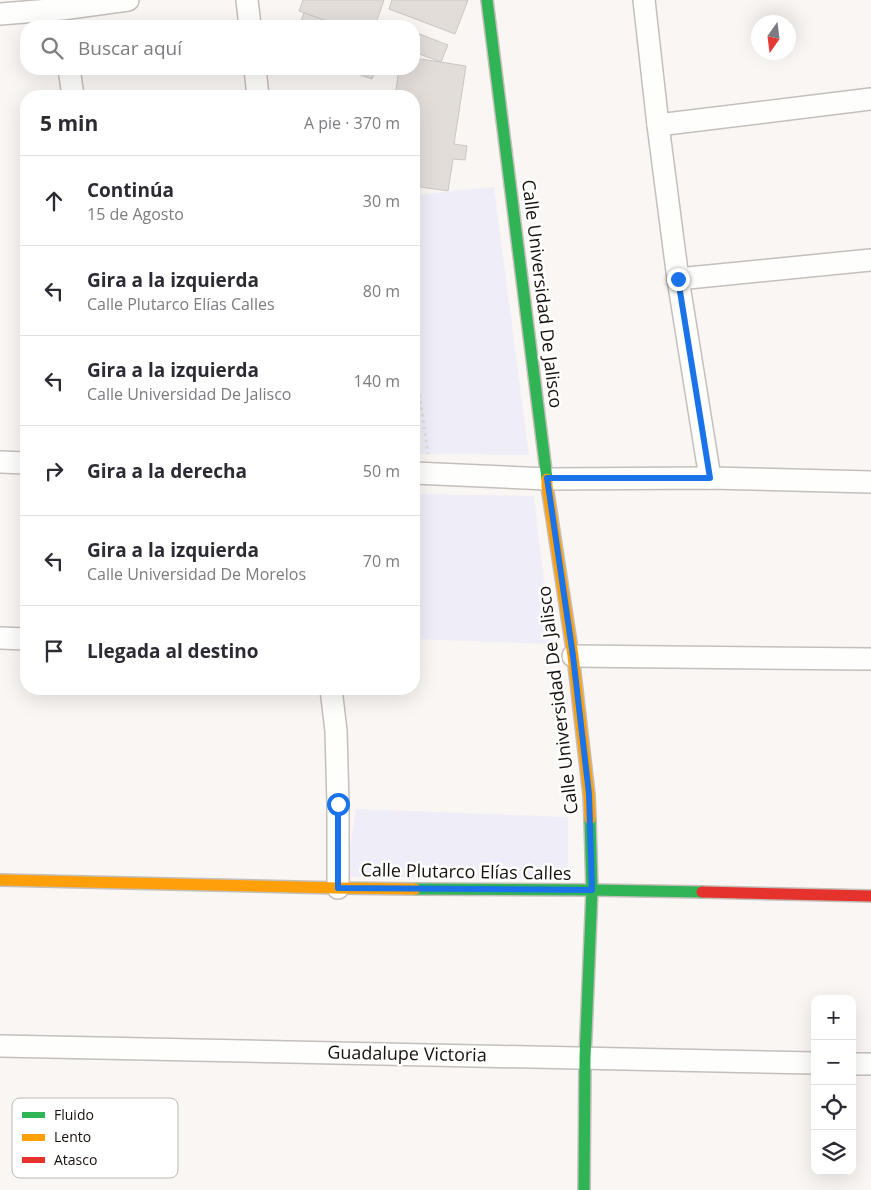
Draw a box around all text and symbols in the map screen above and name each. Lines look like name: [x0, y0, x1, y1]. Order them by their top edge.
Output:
north arrow: [751, 15, 796, 60]
search box: [20, 20, 420, 75]
icon: search: [38, 34, 66, 62]
text: Buscar aquí: [78, 35, 182, 61]
text: 5 min: [40, 109, 98, 137]
text: A pie · 370 m: [304, 112, 400, 134]
text: Continúa: [87, 177, 174, 203]
street label: Calle Universidad De Jalisco: [517, 178, 569, 409]
icon: ahead: [40, 187, 68, 215]
text: 30 m: [363, 190, 400, 212]
text: 15 de Agosto: [87, 203, 184, 225]
text: Gira a la izquierda: [87, 267, 259, 293]
route end: [667, 268, 690, 291]
icon: left: [40, 277, 68, 305]
text: 80 m: [363, 280, 400, 302]
text: Calle Plutarco Elías Calles: [87, 293, 275, 315]
text: Gira a la izquierda: [87, 357, 259, 383]
icon: left: [40, 367, 68, 395]
text: 140 m: [354, 370, 400, 392]
text: Calle Universidad De Jalisco: [87, 383, 291, 405]
icon: right: [40, 457, 68, 485]
text: Gira a la derecha: [87, 458, 247, 484]
text: 50 m: [363, 460, 400, 482]
text: Gira a la izquierda: [87, 537, 259, 563]
icon: left: [40, 547, 68, 575]
text: 70 m: [363, 550, 400, 572]
text: Calle Universidad De Morelos: [87, 563, 306, 585]
street label: Calle Universidad De Jalisco: [531, 585, 583, 816]
icon: arrive: [40, 637, 68, 665]
text: Llegada al destino: [87, 638, 259, 664]
route start: [327, 793, 350, 816]
street label: Calle Plutarco Elías Calles: [360, 857, 572, 885]
map controls: [811, 995, 856, 1175]
button: +: [811, 995, 856, 1040]
street label: Guadalupe Victoria: [327, 1040, 487, 1066]
button: −: [811, 1040, 856, 1085]
button: locate: [811, 1085, 856, 1130]
legend: [12, 1098, 178, 1178]
text: Fluido: [54, 1105, 94, 1124]
text: Lento: [54, 1127, 91, 1146]
button: layers: [811, 1130, 856, 1175]
text: Atasco: [54, 1150, 97, 1169]

